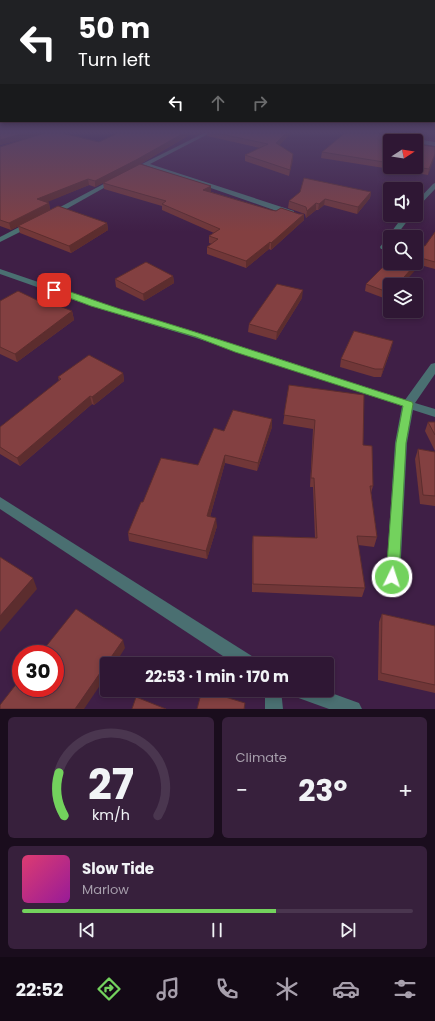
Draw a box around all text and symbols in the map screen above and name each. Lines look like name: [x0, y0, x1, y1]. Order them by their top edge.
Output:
text: 50 m: [78, 9, 150, 48]
icon: left: [12, 16, 64, 68]
text: Turn left: [78, 47, 150, 72]
icon: left: [165, 92, 187, 114]
icon: ahead: [207, 92, 229, 114]
icon: right: [249, 92, 271, 114]
north arrow: [383, 134, 423, 174]
map controls: [383, 134, 423, 318]
button: sound: [383, 182, 423, 222]
button: search: [383, 230, 423, 270]
pin: [37, 273, 71, 307]
button: layers: [383, 278, 423, 318]
icon: arrive: [43, 279, 65, 301]
position arrow: [371, 556, 413, 598]
speed limit sign: 30: [12, 645, 64, 697]
text: 22:53 · 1 min · 170 m: [145, 666, 289, 687]
text: Climate: [236, 748, 287, 767]
text: 27: [88, 754, 134, 813]
text: 23°: [298, 769, 347, 812]
text: −: [236, 775, 248, 806]
text: +: [398, 775, 413, 806]
text: km/h: [92, 804, 130, 824]
text: Slow Tide: [82, 858, 154, 879]
text: Marlow: [82, 880, 129, 899]
icon: previous: [76, 919, 98, 941]
icon: pause: [206, 919, 228, 941]
icon: next: [337, 919, 359, 941]
icon: directions: [95, 975, 123, 1003]
icon: music: [154, 975, 182, 1003]
icon: phone: [213, 975, 241, 1003]
icon: climate: [273, 975, 301, 1003]
icon: car: [332, 975, 360, 1003]
icon: filters: [391, 975, 419, 1003]
text: 22:52: [16, 977, 63, 1002]

